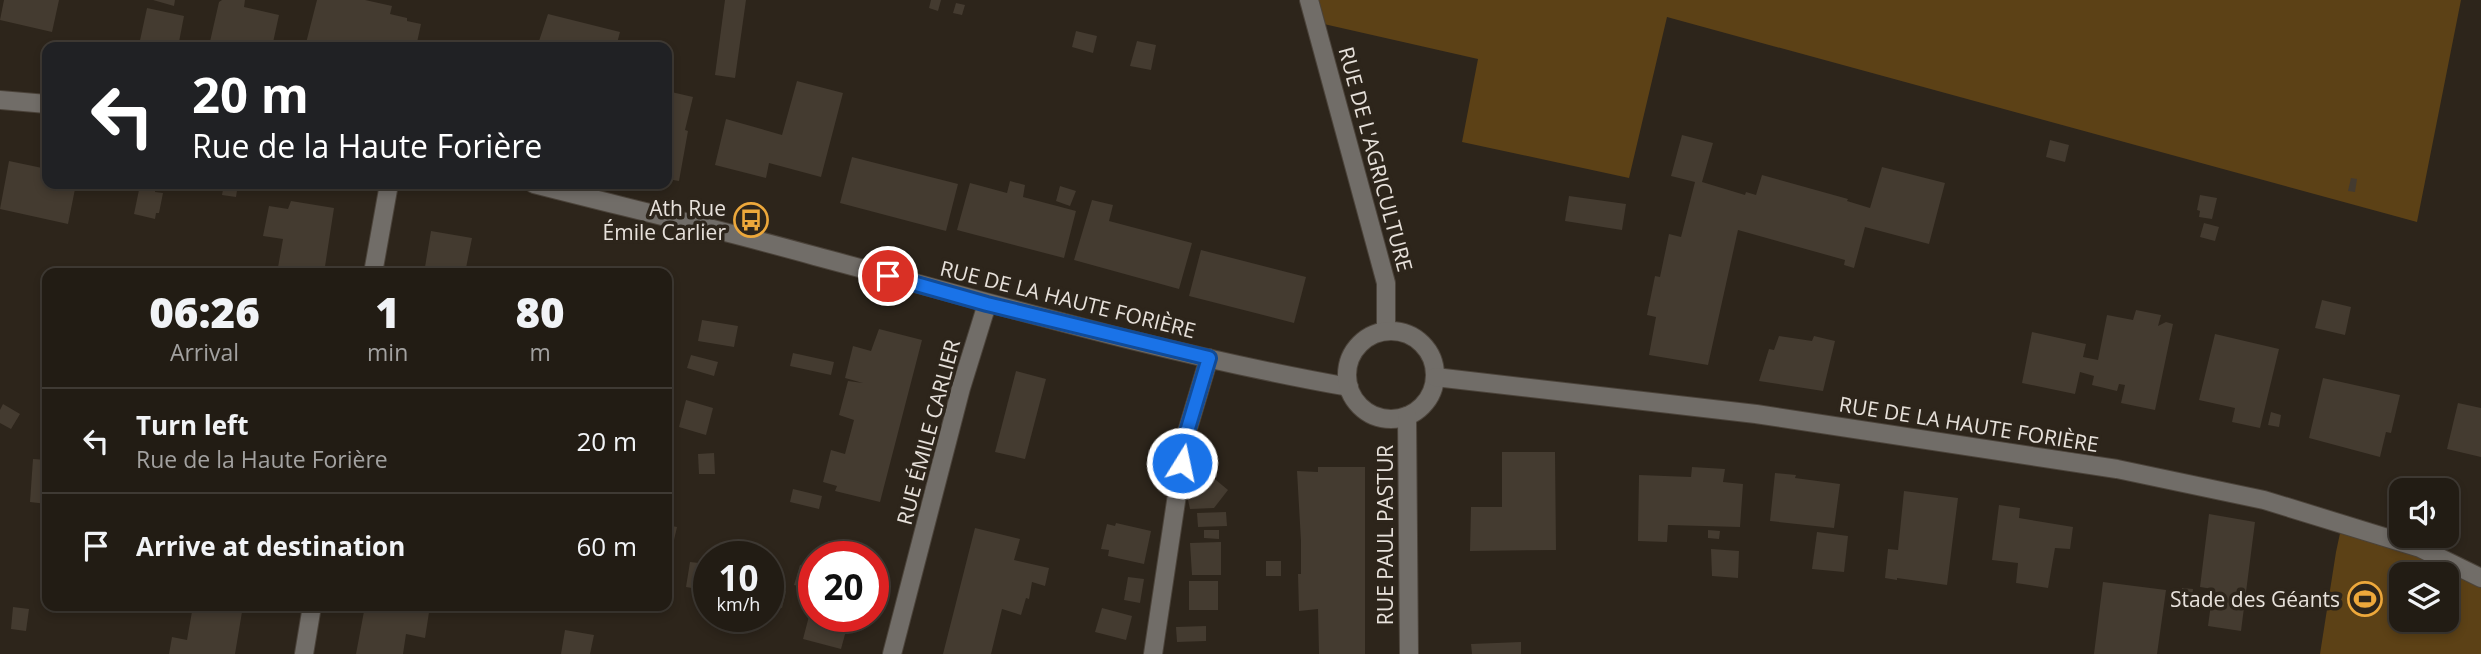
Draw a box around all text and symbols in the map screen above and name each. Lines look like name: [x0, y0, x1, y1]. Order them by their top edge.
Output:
street label: RUE DE L'AGRICULTURE: [1332, 43, 1420, 275]
text: 20 m: [192, 61, 309, 127]
icon: left: [77, 70, 168, 161]
text: Rue de la Haute Forière: [192, 124, 542, 167]
place label: Ath Rue Émile Carlier: [603, 194, 726, 246]
bus stop icon: Ath Rue Émile Carlier: [732, 201, 770, 239]
pin: [858, 246, 918, 306]
street label: RUE DE LA HAUTE FORIÈRE: [937, 254, 1199, 344]
icon: arrive: [869, 257, 907, 295]
text: 06:26: [149, 283, 260, 340]
text: 1: [375, 283, 400, 340]
text: 80: [516, 283, 565, 340]
text: Arrival: [170, 336, 239, 368]
text: min: [367, 336, 408, 368]
text: m: [529, 336, 551, 368]
street label: RUE ÉMILE CARLIER: [890, 336, 966, 528]
street label: RUE DE LA HAUTE FORIÈRE: [1837, 390, 2101, 458]
text: Turn left: [136, 407, 248, 443]
icon: left: [77, 422, 115, 460]
text: 20 m: [576, 423, 637, 459]
position arrow: [1145, 426, 1219, 500]
text: Rue de la Haute Forière: [136, 443, 388, 475]
street label: RUE PAUL PASTUR: [1371, 445, 1399, 625]
map controls: [2389, 478, 2459, 632]
button: sound: [2389, 478, 2459, 548]
icon: arrive: [77, 527, 115, 565]
text: Arrive at destination: [136, 528, 405, 564]
text: 60 m: [576, 528, 637, 564]
speed limit sign: 20: [798, 541, 889, 632]
text: 10: [718, 554, 759, 601]
button: layers: [2389, 562, 2459, 632]
sports icon: Stade des Géants: [2346, 580, 2384, 618]
place label: Stade des Géants: [2170, 585, 2340, 613]
text: km/h: [717, 592, 760, 616]

